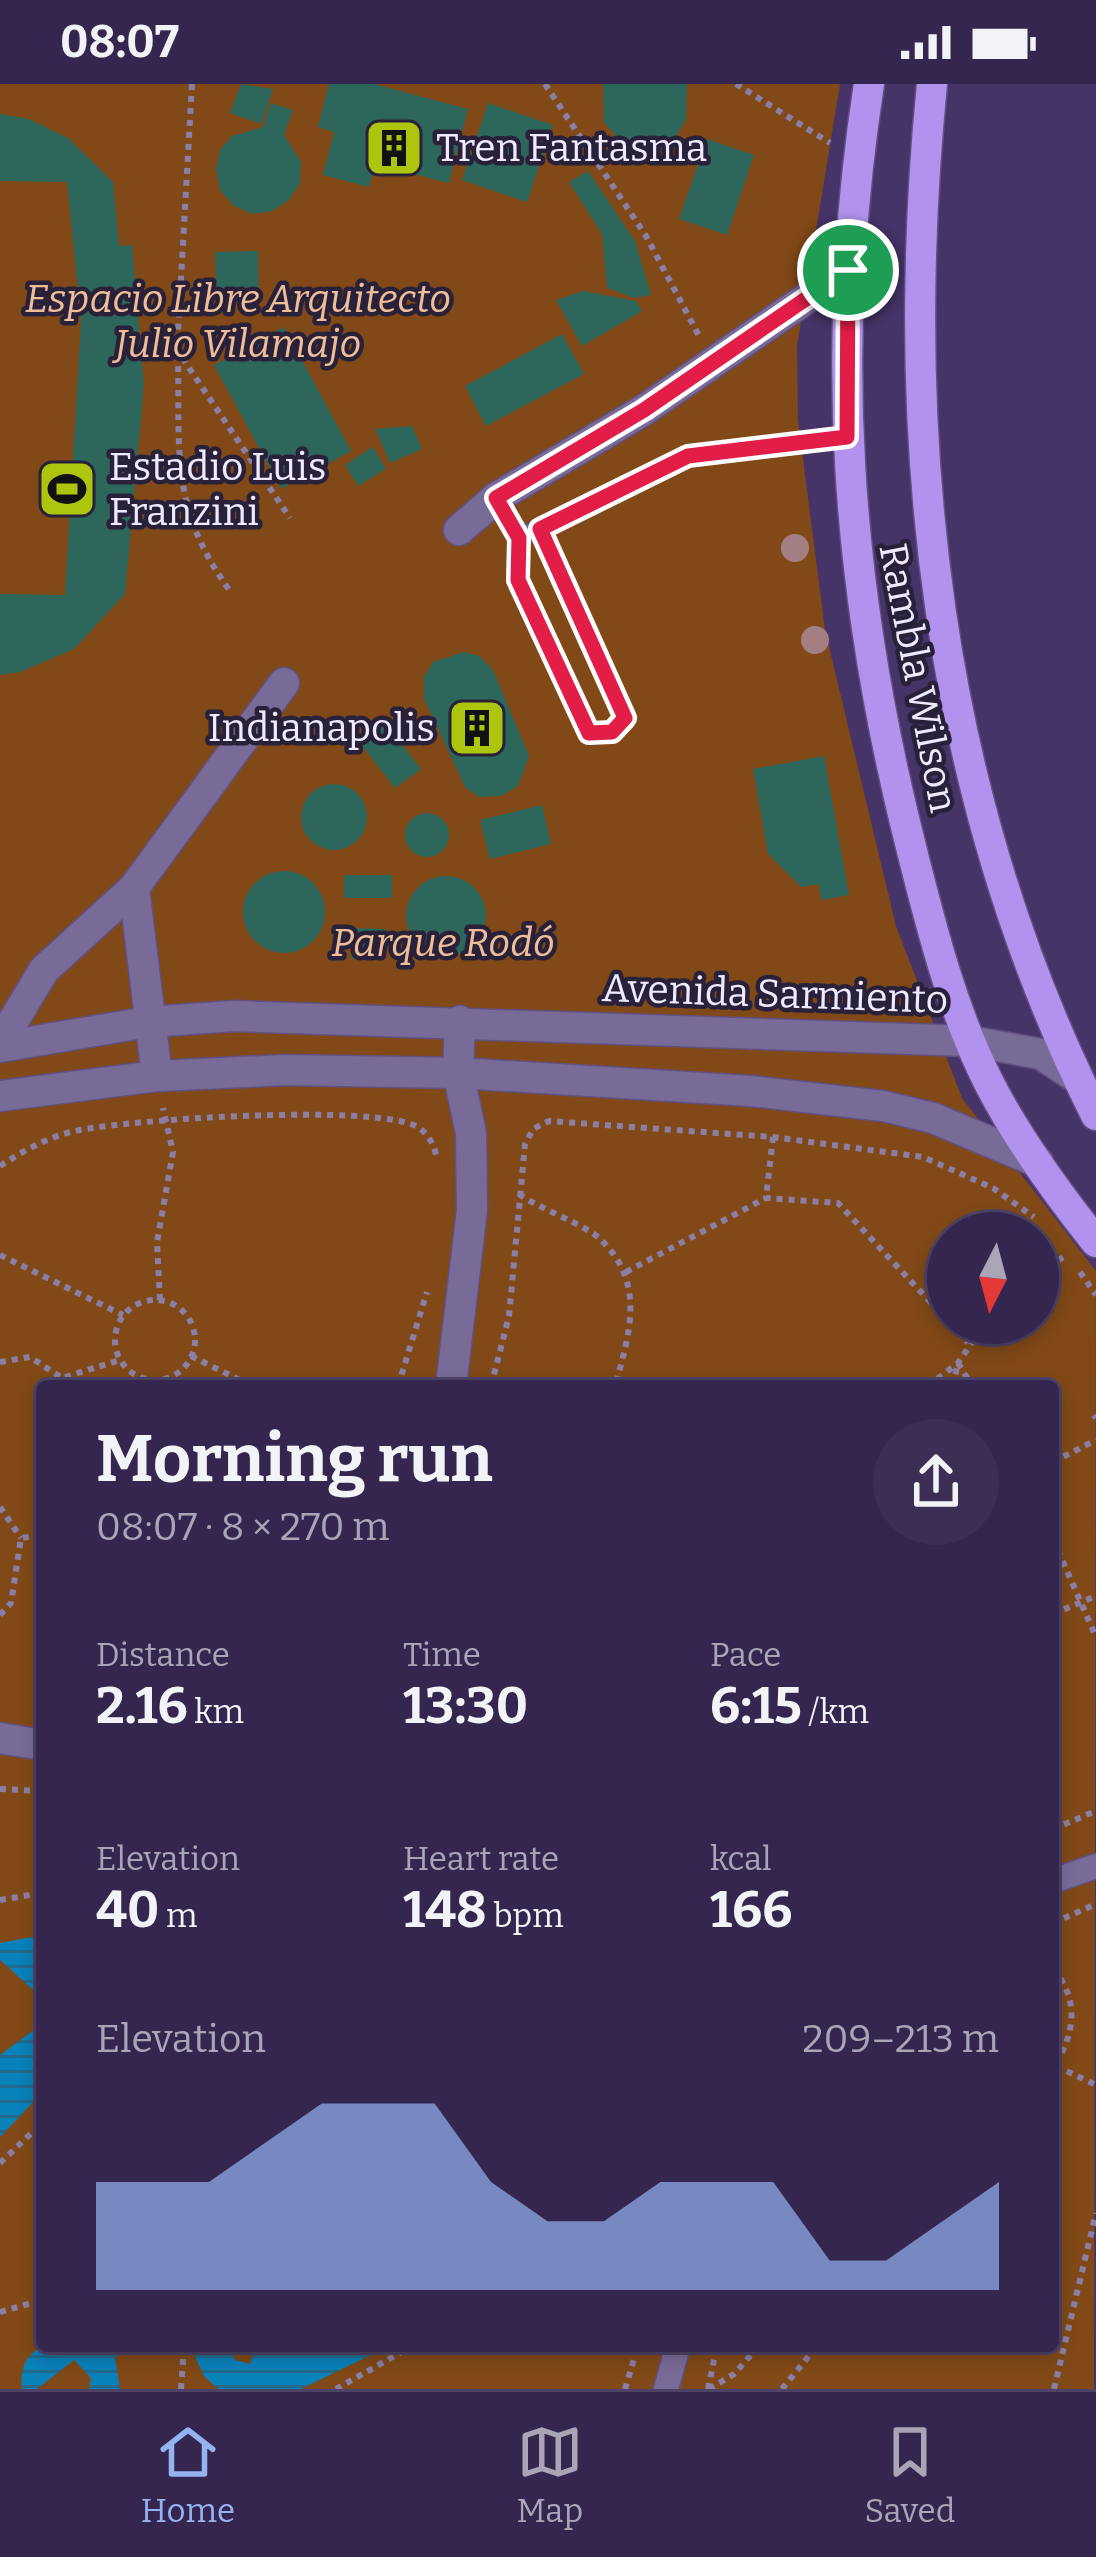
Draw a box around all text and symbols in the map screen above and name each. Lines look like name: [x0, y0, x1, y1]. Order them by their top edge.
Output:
text: 08:07: [60, 15, 179, 69]
building icon: Tren Fantasma: [363, 117, 425, 179]
place label: Tren Fantasma: [436, 125, 707, 171]
pin: [797, 219, 899, 321]
icon: arrive: [815, 237, 881, 303]
park label: Espacio Libre Arquitecto Julio Vilamajo: [25, 276, 451, 367]
place label: Estadio Luis Franzini: [109, 444, 327, 535]
sports icon: Estadio Luis Franzini: [36, 458, 98, 520]
street label: Rambla Wilson: [869, 540, 967, 817]
building icon: Indianapolis: [446, 697, 508, 759]
place label: Indianapolis: [208, 705, 435, 751]
park label: Parque Rodó: [331, 920, 555, 966]
street label: Avenida Sarmiento: [601, 965, 949, 1023]
north arrow: [927, 1212, 1059, 1344]
map controls: [927, 1212, 1059, 1344]
text: Morning run: [96, 1419, 493, 1498]
button: share: [873, 1419, 999, 1545]
text: 08:07 · 8 × 270 m: [96, 1504, 390, 1550]
text: Distance: [96, 1635, 230, 1675]
text: Time: [403, 1635, 481, 1675]
text: Pace: [710, 1635, 781, 1675]
text: 2.16: [96, 1675, 188, 1737]
text: 13:30: [403, 1675, 528, 1737]
text: 6:15: [710, 1675, 802, 1737]
text: km: [188, 1692, 244, 1732]
text: /km: [802, 1692, 869, 1732]
text: Elevation: [96, 1839, 240, 1879]
text: Heart rate: [403, 1839, 559, 1879]
text: kcal: [710, 1839, 771, 1879]
text: 40: [96, 1879, 159, 1941]
text: 148: [403, 1879, 487, 1941]
text: 166: [710, 1879, 792, 1941]
text: m: [159, 1896, 198, 1936]
text: bpm: [487, 1896, 564, 1936]
text: Elevation: [96, 2016, 266, 2062]
text: 209–213 m: [802, 2016, 999, 2062]
tab: Home: [141, 2419, 235, 2531]
tab: Map: [517, 2419, 583, 2531]
tab: Saved: [865, 2419, 955, 2531]

